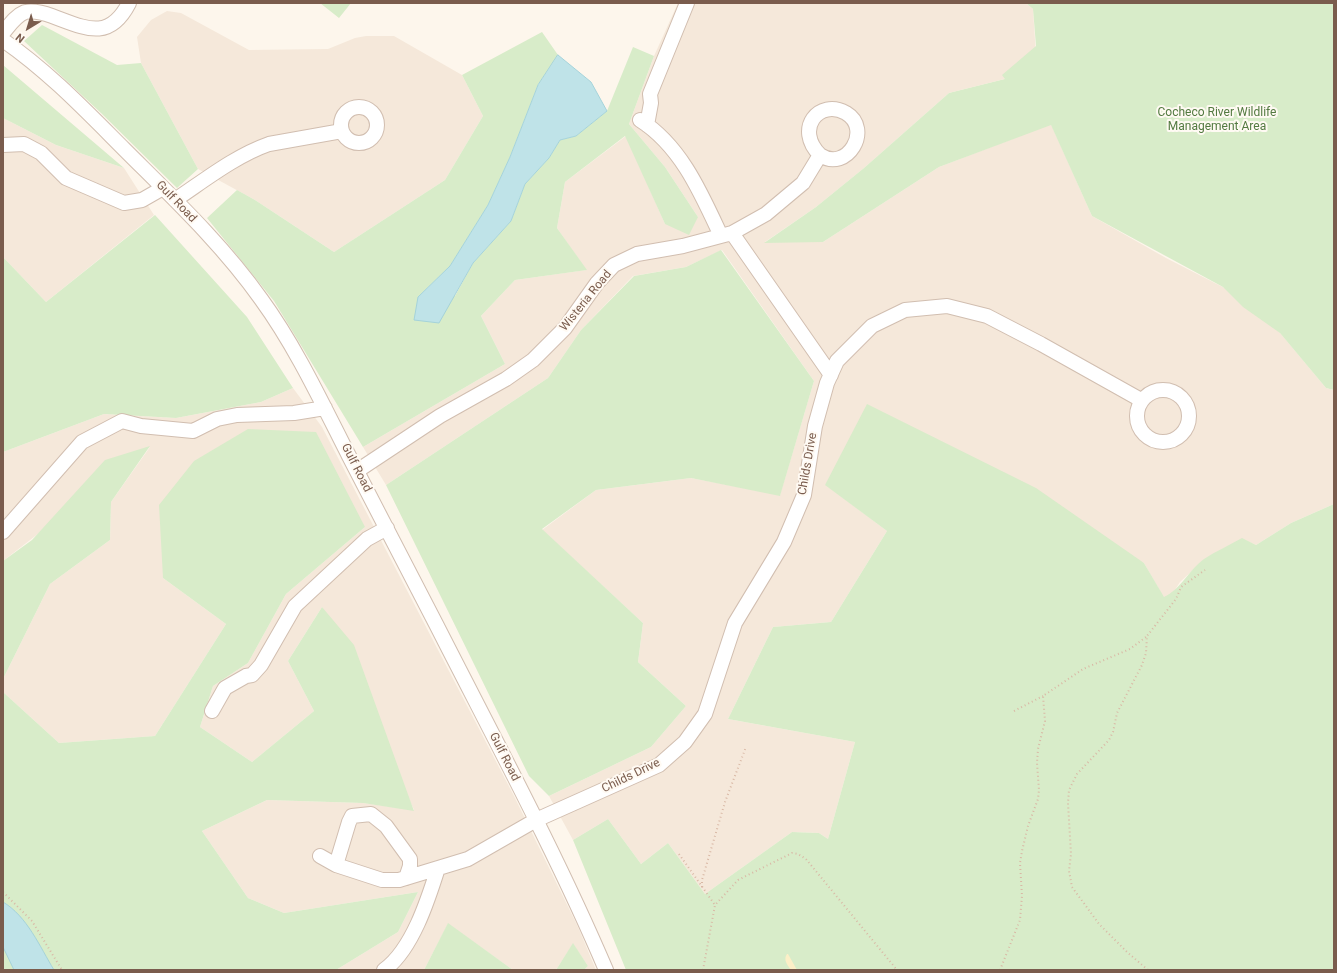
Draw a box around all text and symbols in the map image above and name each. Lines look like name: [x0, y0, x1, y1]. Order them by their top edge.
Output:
north arrow: [8, 8, 48, 48]
text: N: [13, 30, 27, 45]
park label: Cocheco River Wildlife Management Area: [1158, 106, 1276, 134]
street label: Gulf Road: [153, 178, 199, 226]
street label: Wisteria Road: [557, 268, 615, 334]
street label: Childs Drive: [795, 432, 821, 496]
street label: Gulf Road: [338, 441, 374, 495]
street label: Gulf Road: [486, 730, 522, 784]
street label: Childs Drive: [599, 756, 663, 796]

